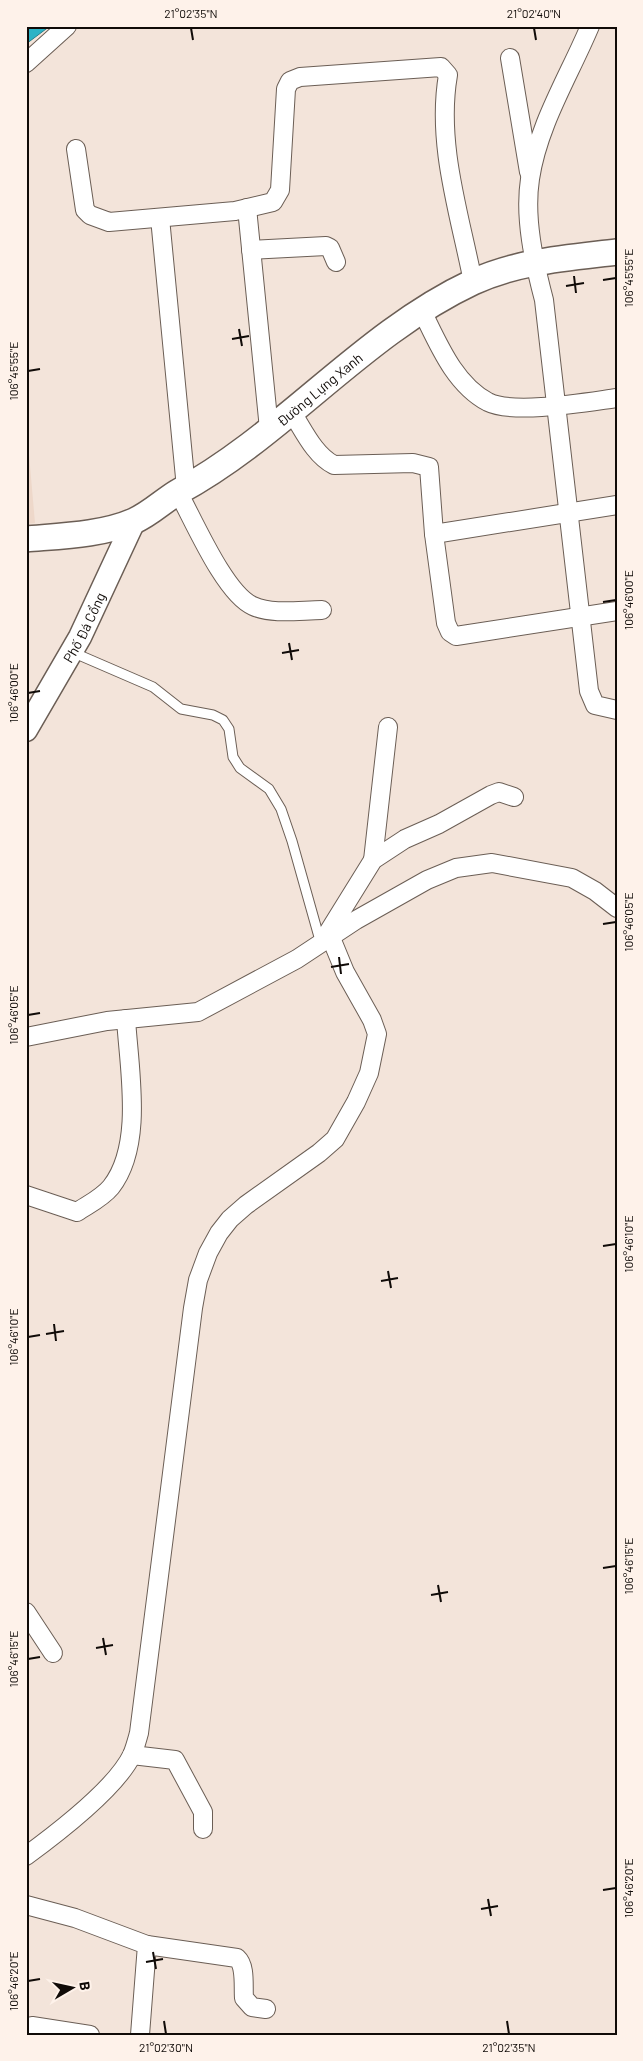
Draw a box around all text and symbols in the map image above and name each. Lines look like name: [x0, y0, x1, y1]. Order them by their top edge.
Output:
text: 21°02'35"N: [164, 6, 218, 20]
text: 21°02'40"N: [507, 6, 561, 20]
text: 106°45'55"E: [621, 249, 635, 307]
text: 106°45'55"E: [6, 342, 20, 400]
street label: Đường Lựng Xanh: [273, 348, 366, 429]
text: 106°46'00"E: [621, 570, 635, 630]
street label: Phố Đá Cổng: [59, 589, 108, 665]
text: 106°46'00"E: [6, 663, 20, 723]
text: 106°46'05"E: [621, 892, 635, 952]
text: 106°46'05"E: [6, 985, 20, 1045]
text: 106°46'10"E: [621, 1215, 635, 1273]
text: 106°46'10"E: [6, 1308, 20, 1366]
text: 106°46'15"E: [621, 1538, 635, 1594]
text: 106°46'15"E: [6, 1631, 20, 1687]
text: 106°46'20"E: [621, 1858, 635, 1918]
text: 106°46'20"E: [6, 1951, 20, 2011]
north arrow: [48, 1964, 98, 2014]
text: B: [76, 1980, 94, 1992]
text: 21°02'30"N: [139, 2040, 193, 2054]
text: 21°02'35"N: [482, 2040, 536, 2054]

